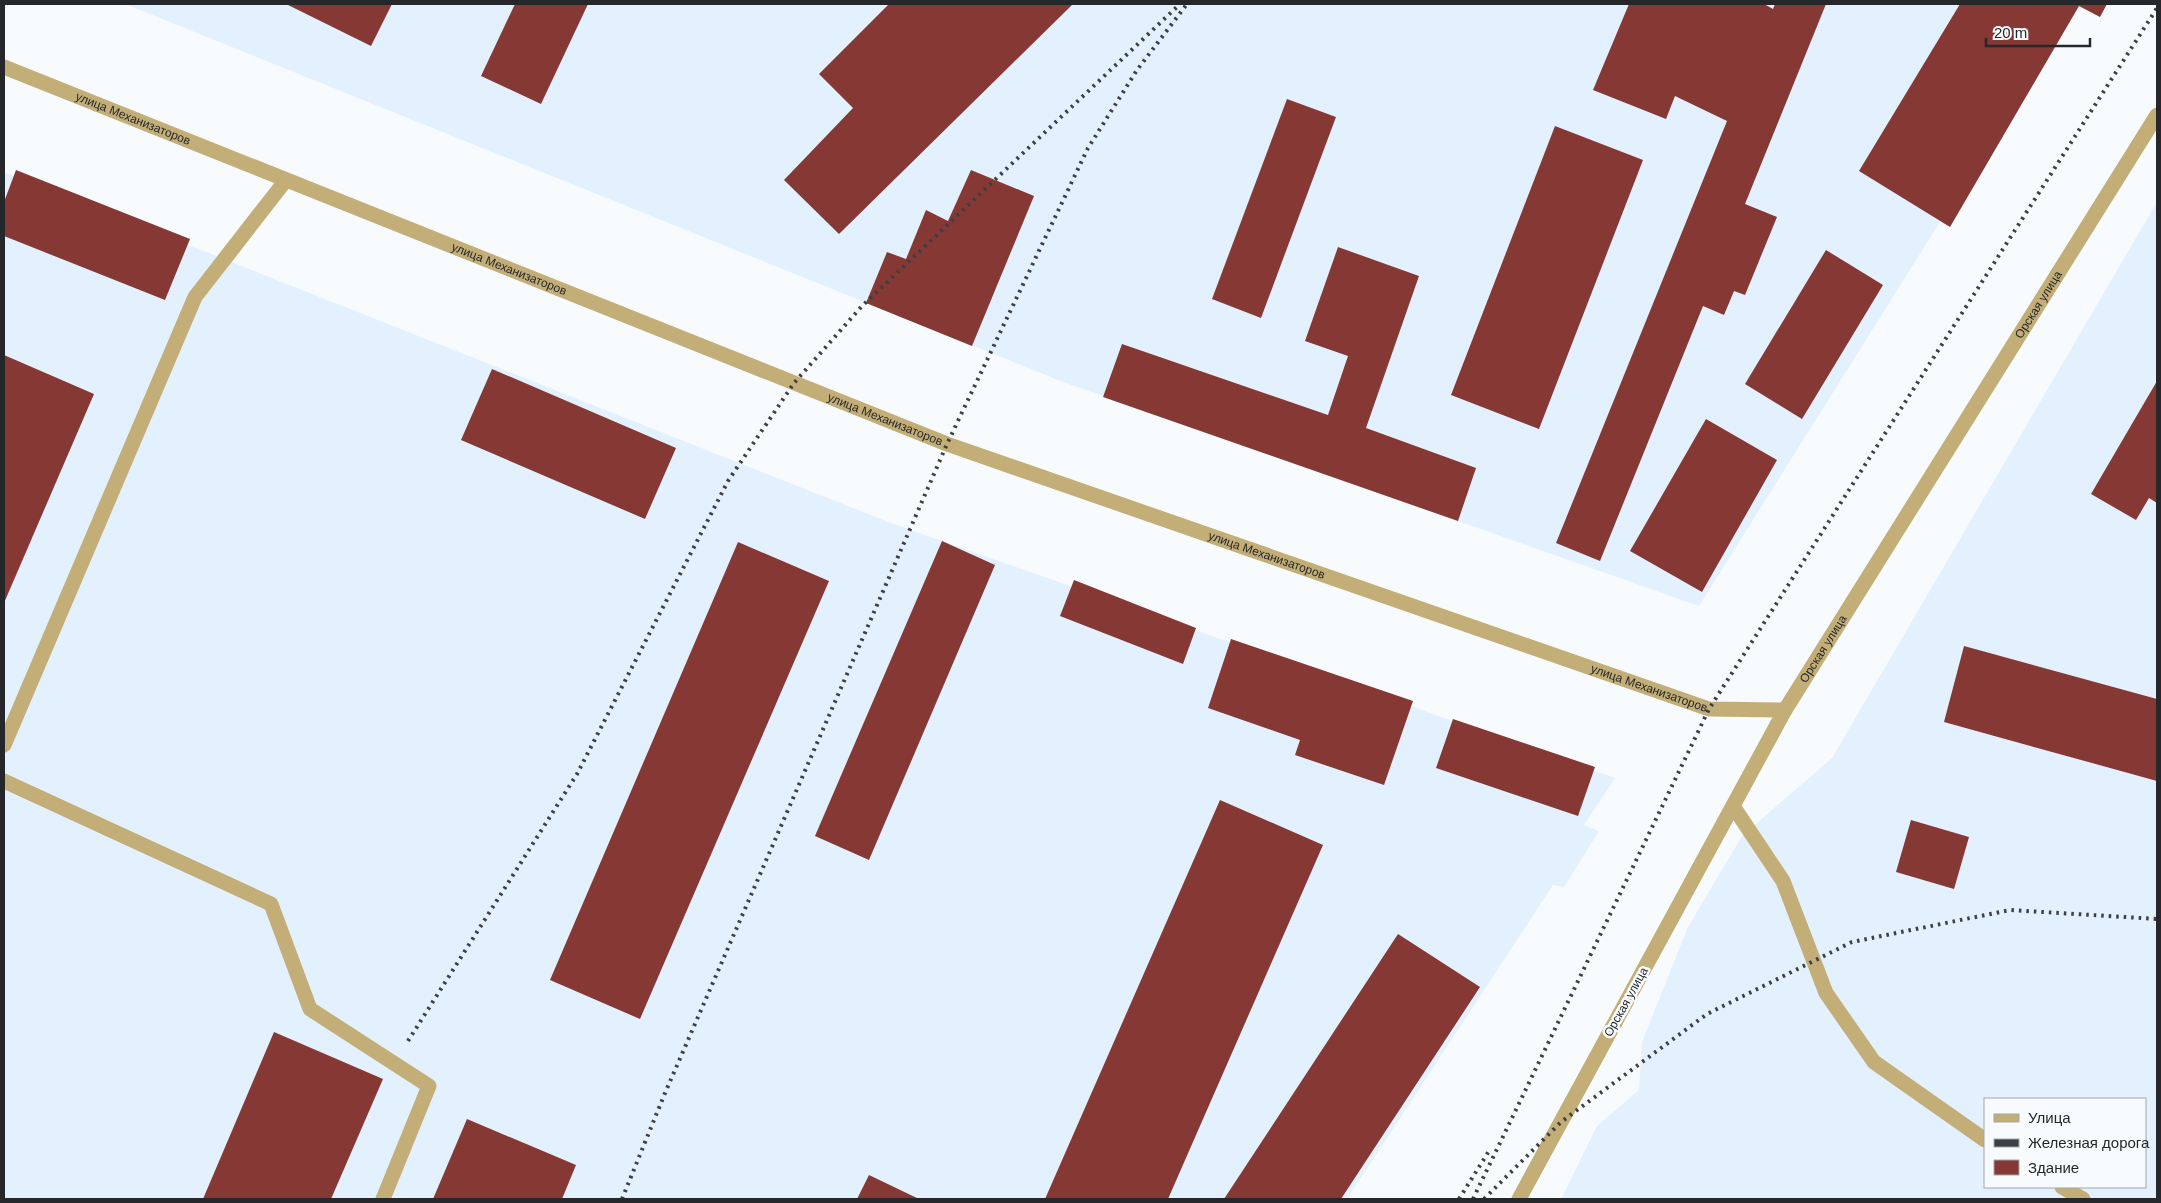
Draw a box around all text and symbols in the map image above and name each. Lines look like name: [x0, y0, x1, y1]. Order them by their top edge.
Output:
scale bar: [1986, 15, 2090, 47]
text: 20 m: [1994, 24, 2027, 41]
street label: улица Механизаторов: [74, 89, 193, 148]
street label: улица Механизаторов: [450, 240, 569, 298]
street label: Орская улица: [2012, 268, 2065, 341]
street label: улица Механизаторов: [826, 390, 945, 449]
street label: улица Механизаторов: [1206, 528, 1327, 582]
street label: Орская улица: [1797, 612, 1850, 685]
street label: улица Механизаторов: [1589, 661, 1709, 715]
street label: Орская улица: [1601, 965, 1651, 1039]
legend: [1984, 1098, 2146, 1188]
text: Улица: [2028, 1109, 2071, 1126]
text: Железная дорога: [2028, 1134, 2150, 1151]
text: Здание: [2028, 1159, 2079, 1176]

